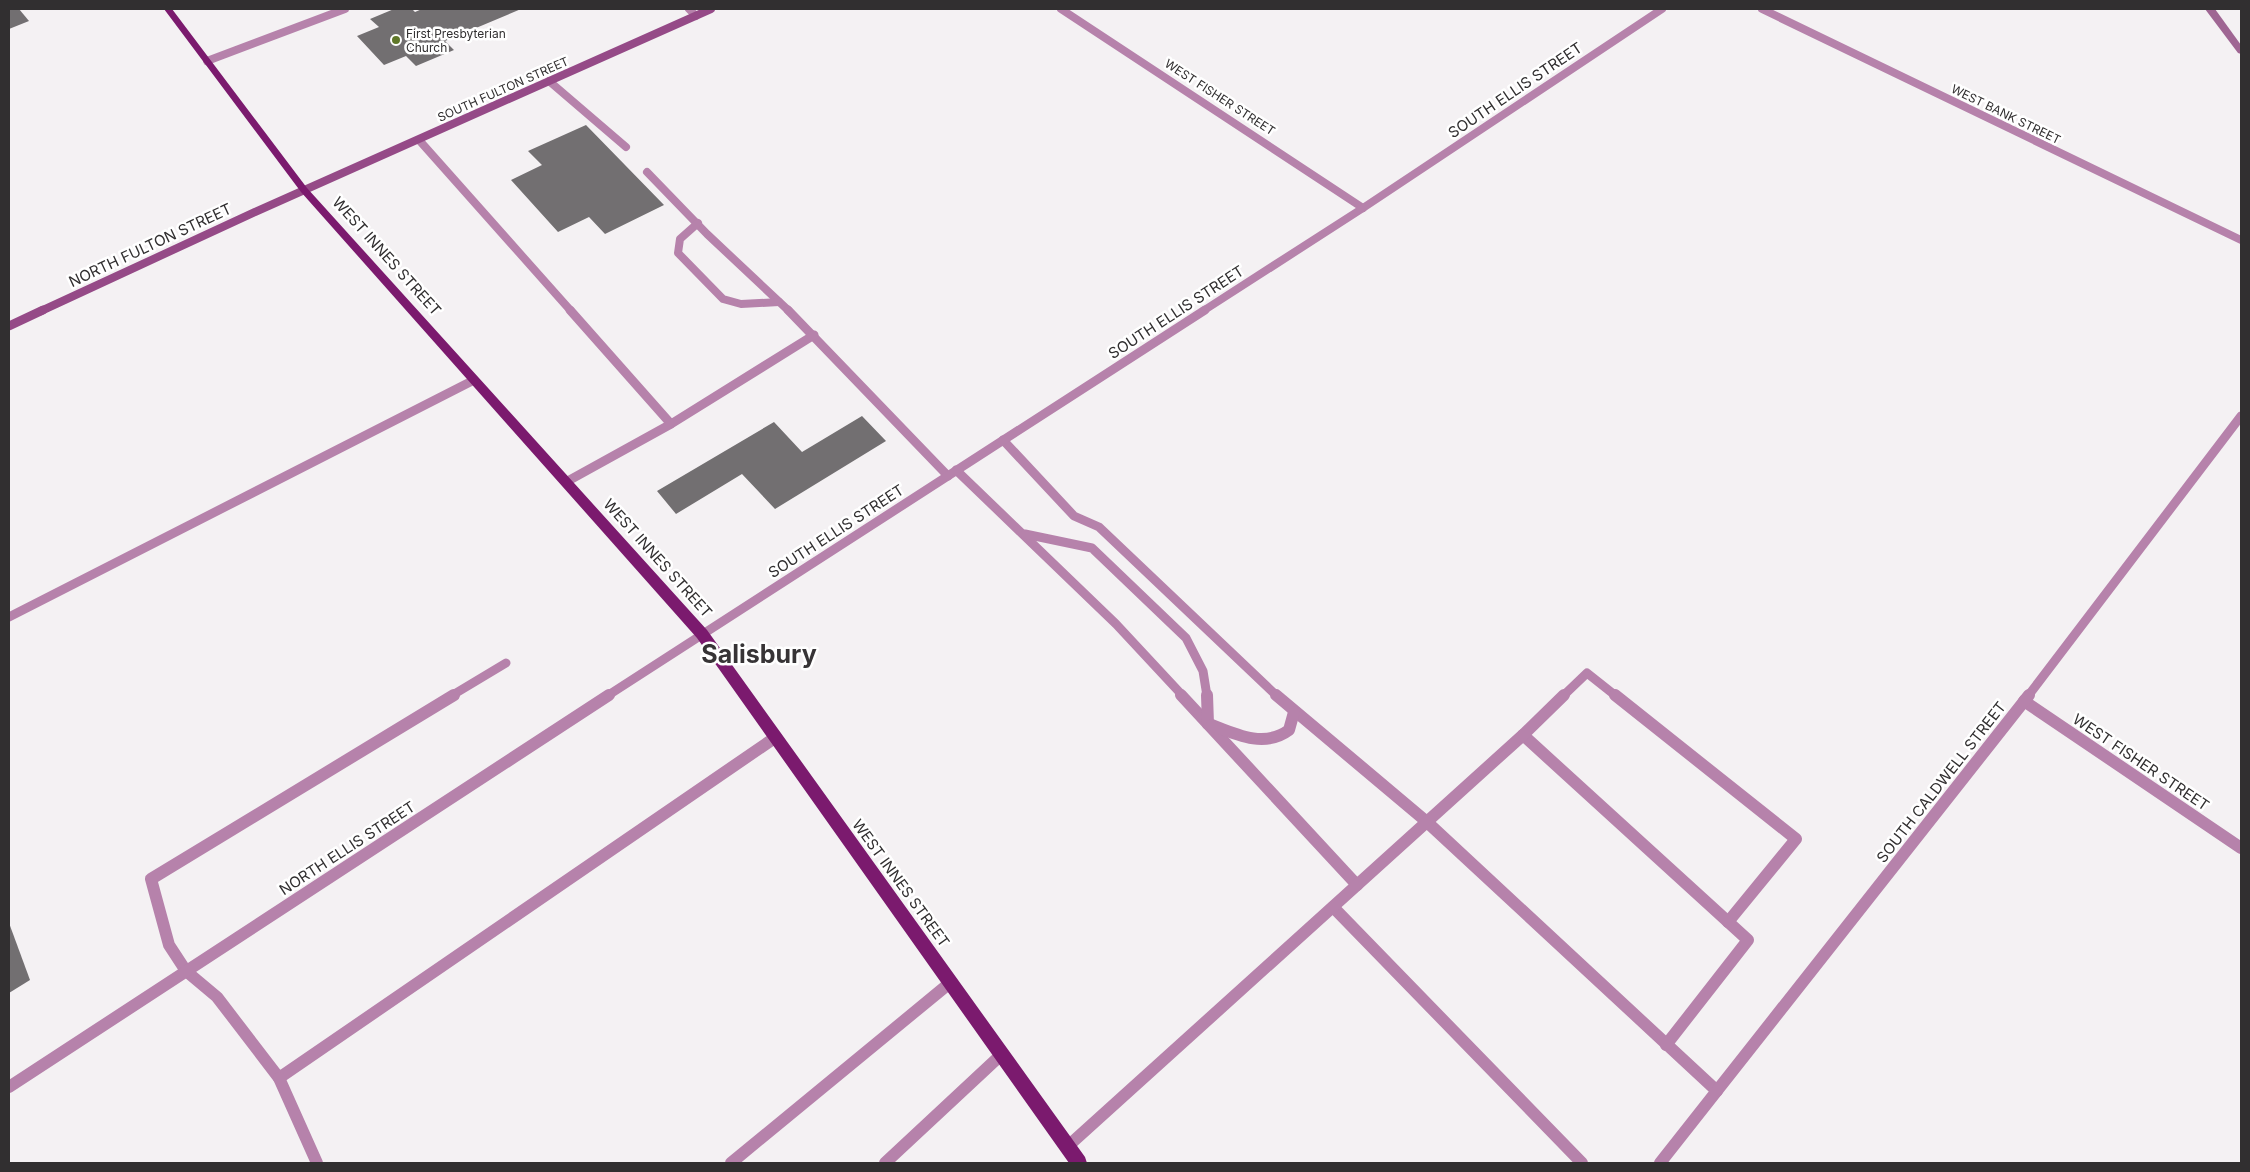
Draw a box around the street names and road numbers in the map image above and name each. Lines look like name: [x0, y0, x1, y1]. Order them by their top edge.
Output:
street label: SOUTH ELLIS STREET: [1444, 38, 1586, 142]
street label: SOUTH FULTON STREET: [435, 53, 571, 125]
street label: WEST FISHER STREET: [1162, 56, 1278, 138]
street label: WEST BANK STREET: [1949, 81, 2063, 147]
street label: WEST INNES STREET: [329, 193, 445, 319]
street label: NORTH FULTON STREET: [66, 199, 234, 291]
street label: SOUTH ELLIS STREET: [1105, 261, 1247, 363]
street label: SOUTH ELLIS STREET: [765, 480, 907, 582]
street label: WEST INNES STREET: [600, 495, 716, 621]
street label: SOUTH CALDWELL STREET: [1872, 698, 2010, 866]
street label: WEST FISHER STREET: [2069, 709, 2213, 815]
street label: NORTH ELLIS STREET: [276, 797, 418, 899]
street label: WEST INNES STREET: [848, 815, 954, 951]

